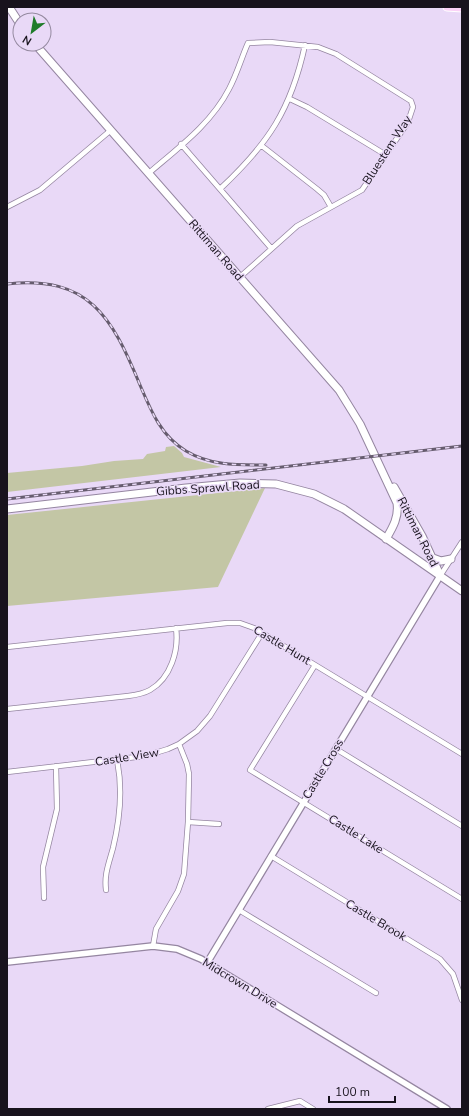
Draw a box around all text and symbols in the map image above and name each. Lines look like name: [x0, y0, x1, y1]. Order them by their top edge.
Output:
north arrow: [12, 12, 52, 52]
text: N: [20, 32, 34, 49]
street label: Bluestem Way: [359, 112, 416, 188]
street label: Rittiman Road: [185, 216, 247, 284]
street label: Gibbs Sprawl Road: [156, 476, 260, 500]
street label: Rittiman Road: [394, 494, 442, 570]
street label: Castle Hunt: [250, 622, 314, 669]
street label: Castle Cross: [299, 736, 347, 802]
street label: Castle View: [94, 744, 160, 770]
street label: Castle Lake: [325, 811, 387, 857]
street label: Castle Brook: [342, 895, 410, 945]
street label: Midcrown Drive: [200, 954, 280, 1012]
scale bar: [329, 1078, 395, 1104]
text: 100 m: [335, 1084, 370, 1100]

